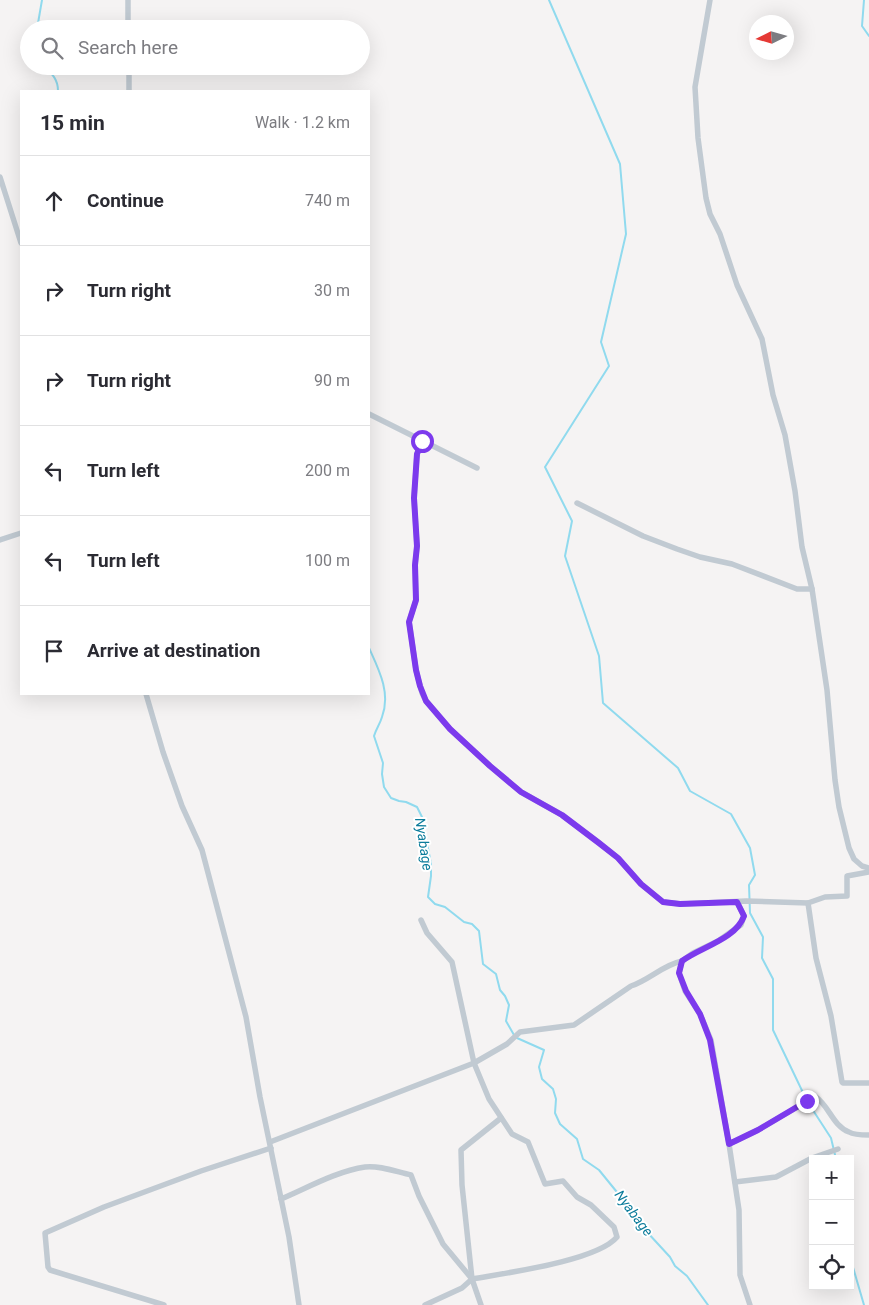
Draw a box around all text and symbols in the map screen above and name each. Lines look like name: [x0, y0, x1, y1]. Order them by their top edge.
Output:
north arrow: [749, 15, 794, 60]
search box: [20, 20, 370, 75]
icon: search: [38, 34, 66, 62]
text: Search here: [78, 36, 178, 59]
text: 15 min: [40, 111, 105, 135]
text: Walk · 1.2 km: [255, 113, 350, 132]
icon: ahead: [40, 187, 68, 215]
text: Continue: [87, 189, 164, 212]
text: 740 m: [305, 191, 350, 210]
icon: right: [40, 277, 68, 305]
text: Turn right: [87, 279, 171, 302]
text: 30 m: [314, 281, 350, 300]
icon: right: [40, 367, 68, 395]
text: Turn right: [87, 369, 171, 392]
text: 90 m: [314, 371, 350, 390]
route start: [411, 430, 434, 453]
icon: left: [40, 457, 68, 485]
text: Turn left: [87, 459, 160, 482]
text: 200 m: [305, 461, 350, 480]
icon: left: [40, 547, 68, 575]
text: Turn left: [87, 549, 160, 572]
text: 100 m: [305, 551, 350, 570]
icon: arrive: [40, 637, 68, 665]
text: Arrive at destination: [87, 639, 260, 662]
water label: Nyabage: [412, 816, 436, 872]
route end: [796, 1090, 819, 1113]
map controls: [809, 1155, 854, 1290]
button: +: [809, 1155, 854, 1200]
water label: Nyabage: [612, 1187, 656, 1239]
button: −: [809, 1200, 854, 1245]
button: locate: [809, 1245, 854, 1290]

